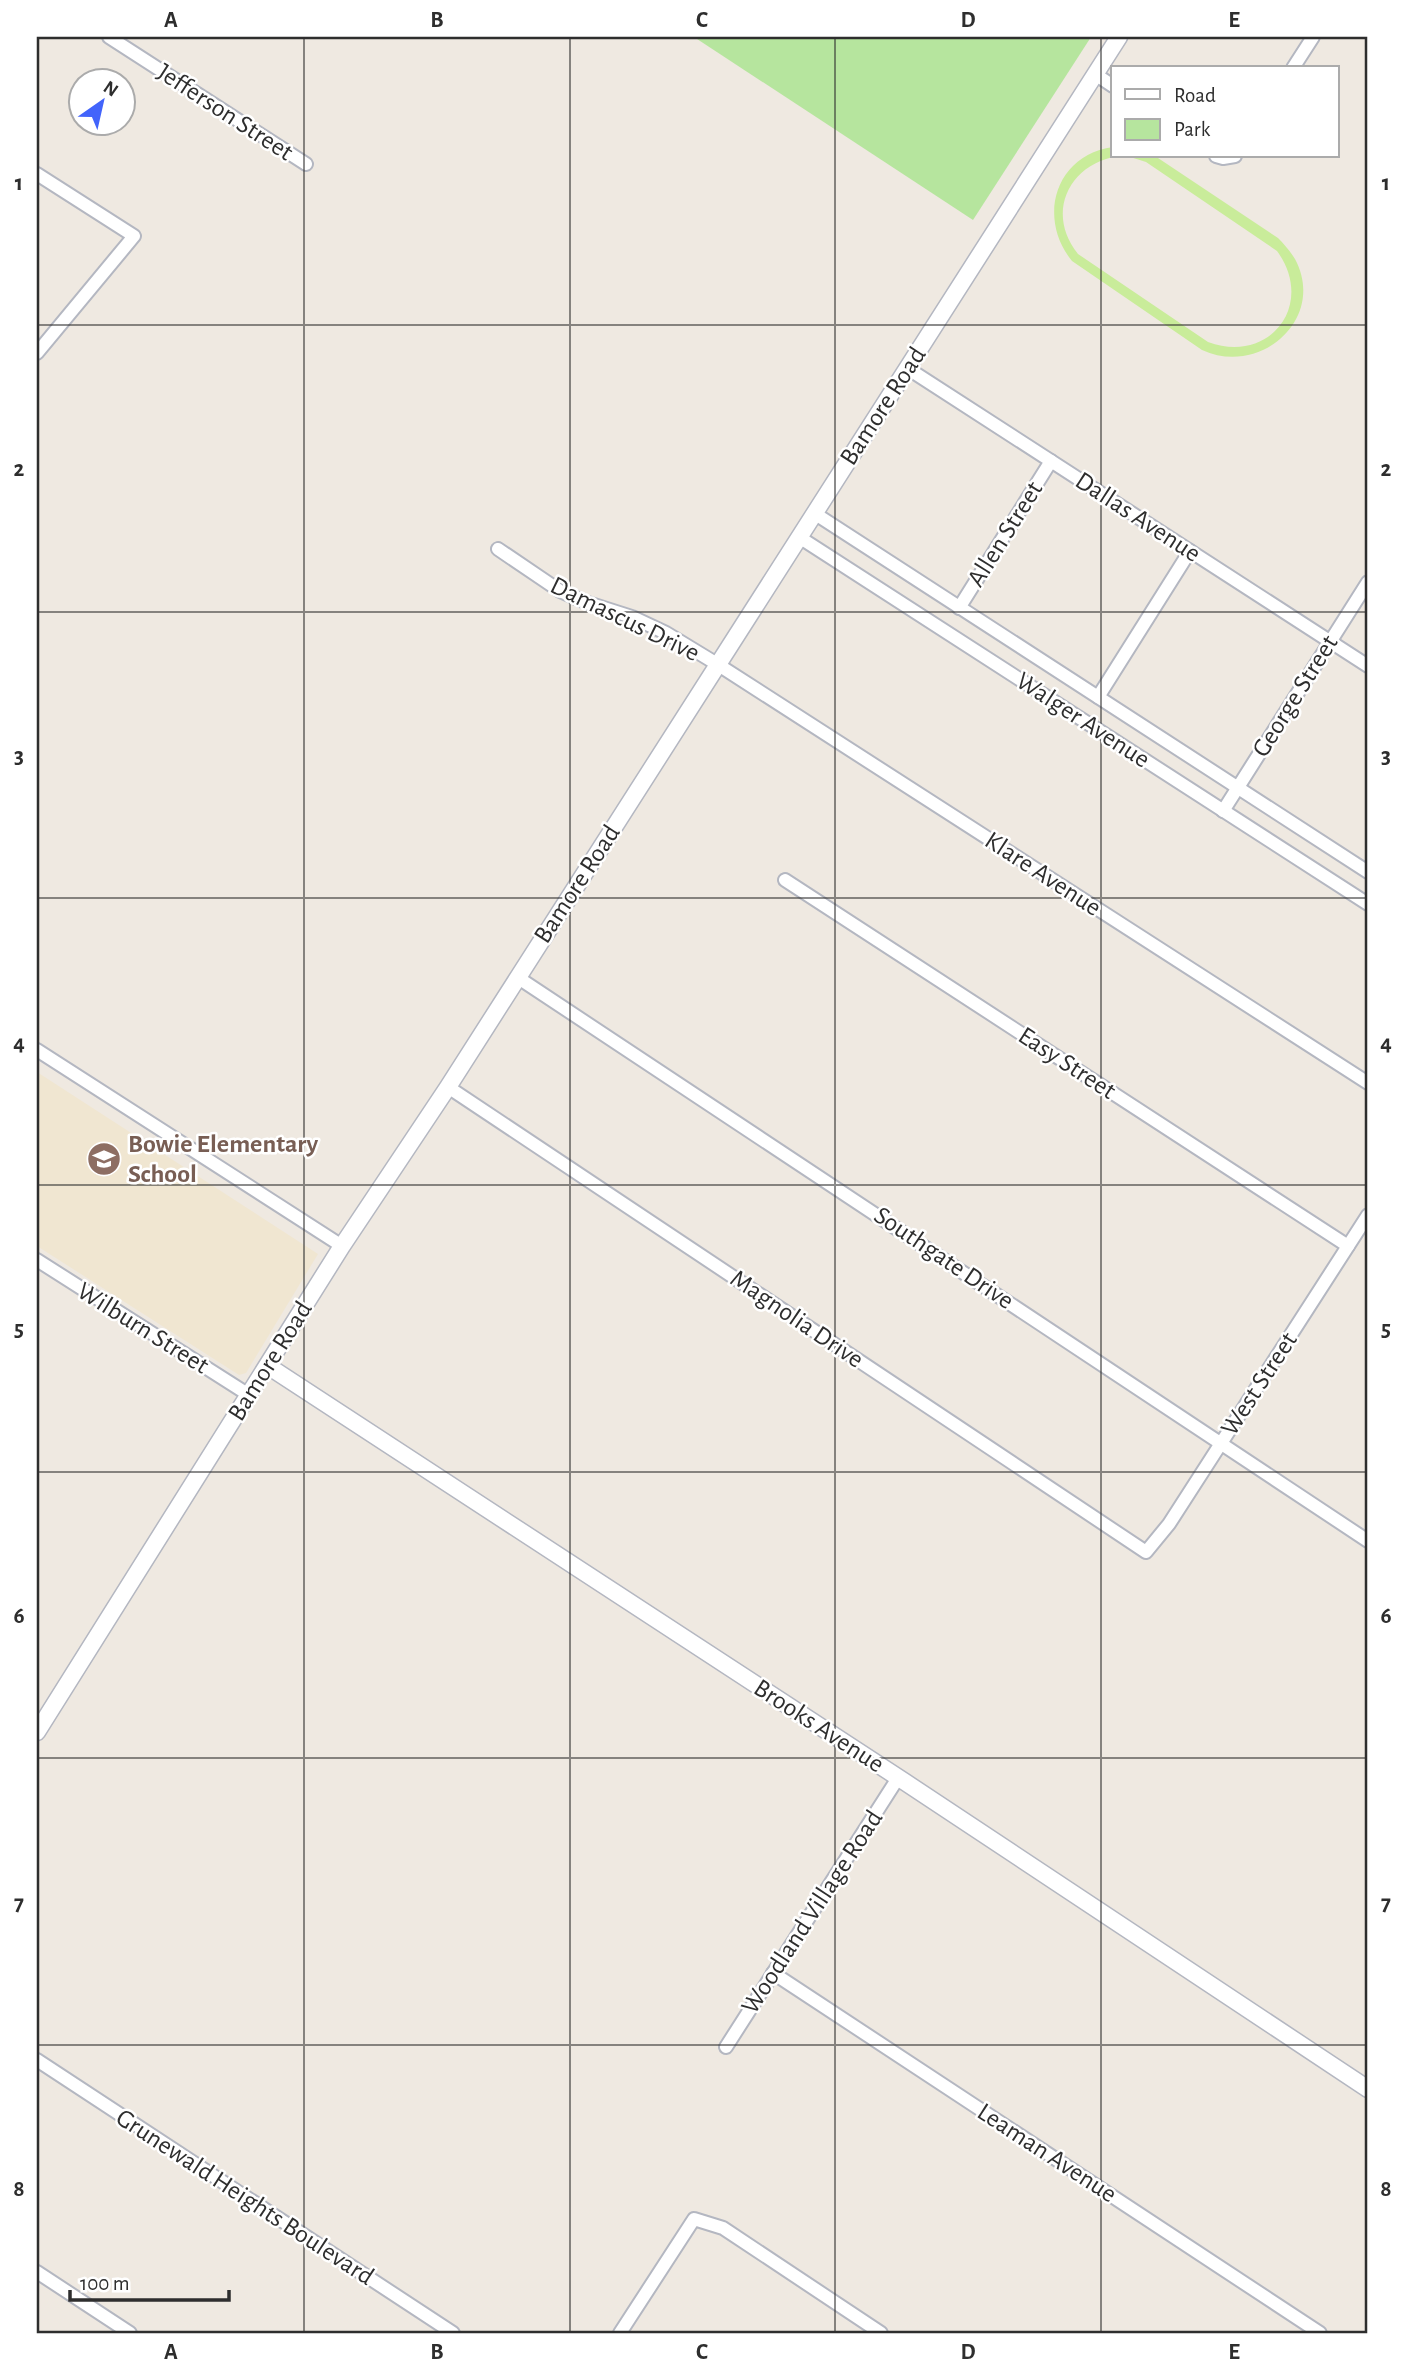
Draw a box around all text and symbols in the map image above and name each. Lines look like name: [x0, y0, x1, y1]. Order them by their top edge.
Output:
text: A: [164, 9, 178, 32]
text: B: [430, 9, 444, 32]
text: C: [696, 9, 708, 32]
text: D: [960, 9, 976, 32]
text: E: [1228, 9, 1240, 32]
street label: Jefferson Street: [152, 59, 298, 165]
north arrow: [66, 66, 136, 136]
legend: [1111, 66, 1338, 158]
text: N: [100, 78, 121, 101]
text: Road: [1174, 85, 1216, 106]
text: Park: [1174, 119, 1211, 140]
text: 1: [15, 172, 23, 195]
text: 1: [1382, 172, 1390, 195]
street label: Bamore Road: [835, 342, 931, 470]
text: 2: [14, 458, 25, 481]
text: 2: [1381, 458, 1392, 481]
street label: Dallas Avenue: [1071, 467, 1205, 567]
street label: Allen Street: [963, 477, 1047, 591]
street label: Damascus Drive: [546, 572, 704, 666]
street label: George Street: [1247, 631, 1343, 761]
street label: Walger Avenue: [1012, 667, 1154, 773]
text: 3: [14, 745, 24, 768]
text: 3: [1381, 745, 1391, 768]
street label: Bamore Road: [529, 820, 625, 948]
street label: Klare Avenue: [980, 827, 1106, 921]
street label: Easy Street: [1014, 1022, 1120, 1104]
text: 4: [13, 1032, 25, 1055]
text: 4: [1380, 1032, 1392, 1055]
place label: Bowie Elementary School: [128, 1131, 318, 1187]
school or university icon: Bowie Elementary School: [85, 1140, 123, 1178]
street label: Southgate Drive: [869, 1202, 1019, 1314]
street label: Magnolia Drive: [726, 1265, 868, 1373]
street label: Wilburn Street: [73, 1277, 213, 1379]
street label: Bamore Road: [223, 1297, 317, 1425]
text: 5: [14, 1318, 24, 1341]
text: 5: [1381, 1318, 1391, 1341]
street label: West Street: [1216, 1328, 1302, 1440]
text: 6: [13, 1605, 25, 1628]
text: 6: [1380, 1605, 1392, 1628]
street label: Brooks Avenue: [749, 1674, 889, 1778]
street label: Woodland Village Road: [737, 1806, 887, 2018]
text: 7: [14, 1892, 24, 1915]
text: 7: [1381, 1892, 1391, 1915]
street label: Leaman Avenue: [973, 2098, 1121, 2208]
street label: Grunewald Heights Boulevard: [112, 2104, 378, 2290]
text: 8: [13, 2178, 25, 2201]
text: 8: [1380, 2178, 1392, 2201]
scale bar: [70, 2258, 229, 2302]
text: 100 m: [80, 2273, 130, 2294]
text: A: [164, 2341, 178, 2364]
text: B: [430, 2341, 444, 2364]
text: C: [696, 2341, 708, 2364]
text: D: [960, 2341, 976, 2364]
text: E: [1228, 2341, 1240, 2364]

